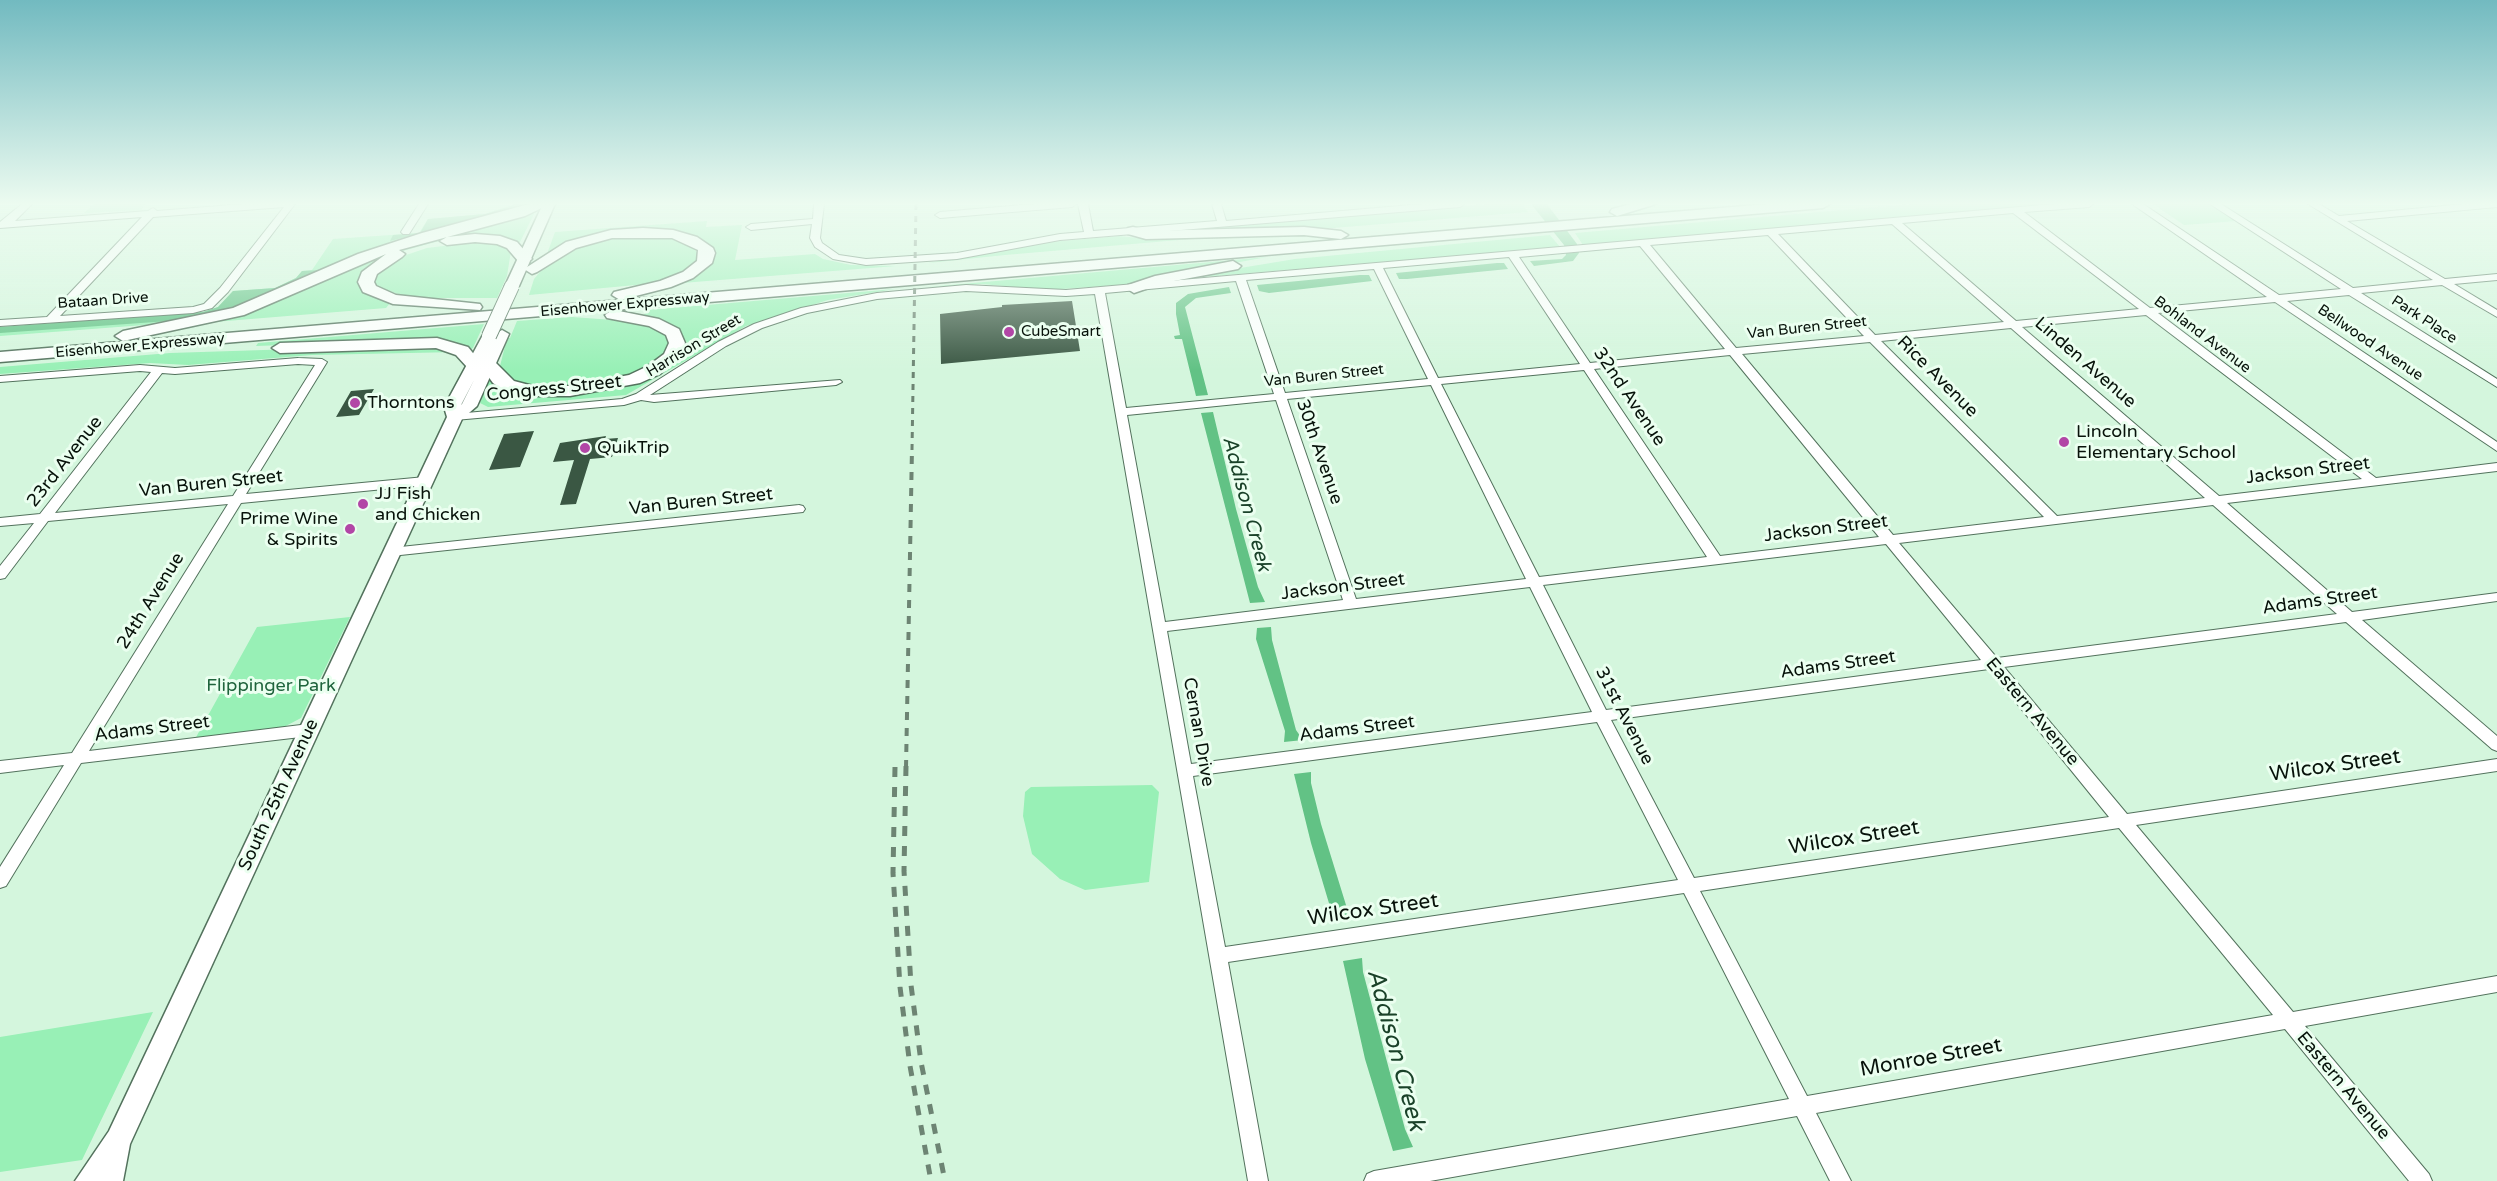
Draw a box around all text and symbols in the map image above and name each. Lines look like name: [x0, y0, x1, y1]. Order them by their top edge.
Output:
street label: Bataan Drive: [57, 289, 149, 313]
street label: Eisenhower Expressway: [540, 289, 710, 321]
street label: Park Place: [2388, 292, 2460, 348]
street label: Bohland Avenue: [2150, 293, 2254, 377]
street label: Bellwood Avenue: [2314, 301, 2426, 385]
street label: Harrison Street: [643, 311, 745, 381]
street label: Van Buren Street: [1746, 313, 1868, 343]
street label: Linden Avenue: [2030, 313, 2140, 413]
place label: CubeSmart: [1021, 323, 1101, 341]
marker: CubeSmart: [1002, 325, 1016, 339]
street label: Eisenhower Expressway: [55, 330, 225, 362]
street label: Rice Avenue: [1892, 332, 1982, 422]
street label: 32nd Avenue: [1588, 344, 1670, 450]
street label: Van Buren Street: [1263, 361, 1385, 391]
street label: Congress Street: [485, 371, 623, 407]
place label: Thorntons: [367, 392, 455, 414]
marker: Thorntons: [348, 396, 362, 410]
street label: 30th Avenue: [1291, 397, 1347, 507]
street label: 23rd Avenue: [23, 412, 107, 512]
place label: Lincoln Elementary School: [2076, 421, 2236, 464]
water label: Addison Creek: [1216, 434, 1276, 574]
marker: Lincoln Elementary School: [2057, 435, 2071, 449]
place label: QuikTrip: [597, 437, 669, 459]
marker: QuikTrip: [578, 441, 592, 455]
street label: Jackson Street: [2245, 453, 2371, 489]
street label: Van Buren Street: [138, 466, 284, 502]
place label: JJ Fish and Chicken: [375, 483, 480, 526]
street label: Van Buren Street: [628, 484, 774, 520]
marker: JJ Fish and Chicken: [356, 497, 370, 511]
place label: Prime Wine & Spirits: [240, 508, 338, 550]
street label: Jackson Street: [1763, 511, 1889, 547]
marker: Prime Wine & Spirits: [343, 522, 357, 536]
street label: 24th Avenue: [113, 549, 189, 653]
street label: Jackson Street: [1280, 569, 1406, 605]
street label: Adams Street: [2261, 582, 2379, 620]
street label: Adams Street: [1779, 646, 1897, 684]
street label: Eastern Avenue: [1981, 654, 2083, 770]
street label: 31st Avenue: [1590, 663, 1658, 769]
park label: Flippinger Park: [206, 675, 336, 697]
street label: Cernan Drive: [1178, 676, 1218, 788]
street label: Adams Street: [93, 711, 211, 747]
street label: Adams Street: [1298, 711, 1416, 747]
street label: South 25th Avenue: [234, 716, 324, 874]
street label: Wilcox Street: [2268, 744, 2402, 788]
street label: Wilcox Street: [1787, 815, 1921, 861]
street label: Wilcox Street: [1306, 888, 1440, 932]
water label: Addison Creek: [1360, 966, 1430, 1134]
street label: Eastern Avenue: [2292, 1028, 2394, 1144]
street label: Monroe Street: [1858, 1033, 2004, 1083]

